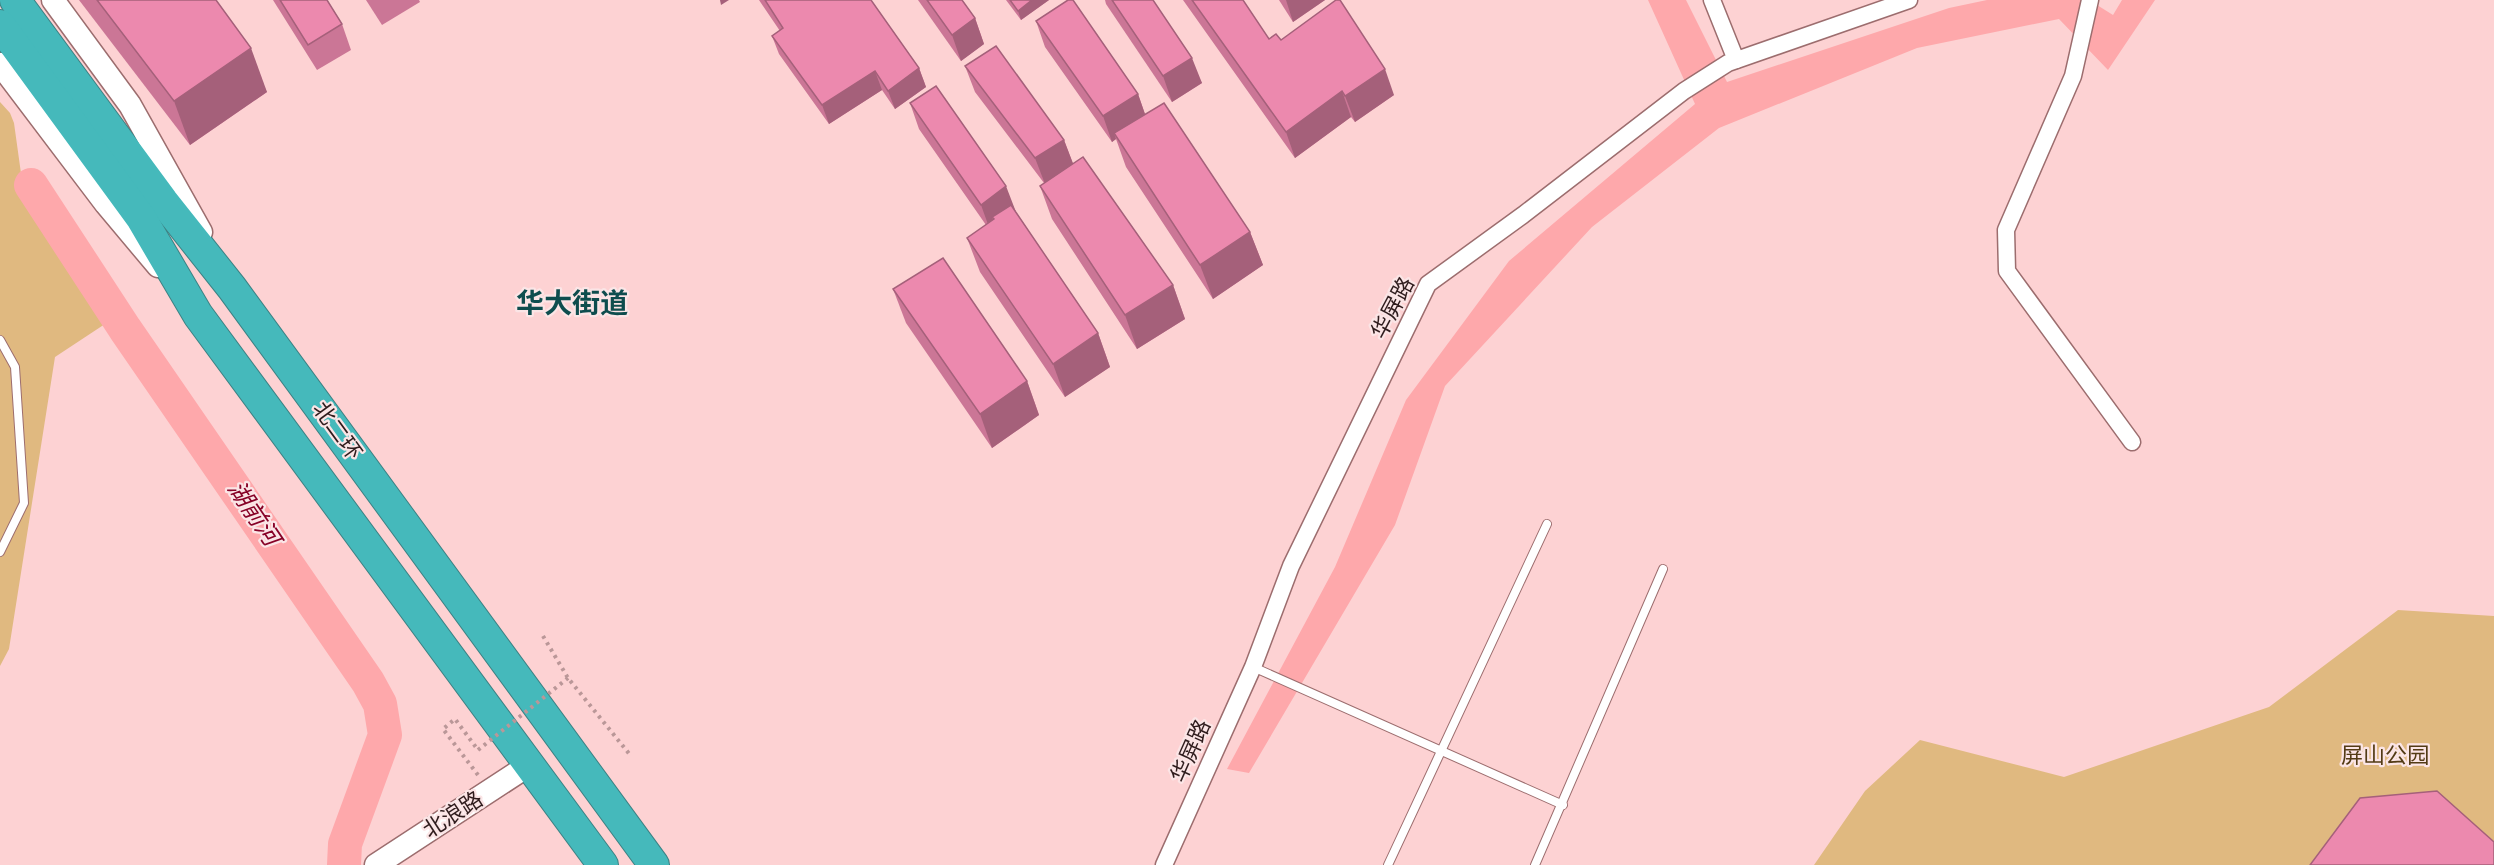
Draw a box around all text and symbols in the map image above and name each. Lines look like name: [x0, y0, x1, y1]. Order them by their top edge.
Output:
street label: 华屏路: [1367, 273, 1418, 342]
district label: 华大街道: [516, 288, 628, 319]
street label: 北二环: [309, 397, 366, 464]
water label: 湖前河: [223, 476, 287, 554]
street label: 华屏路: [1167, 716, 1214, 786]
park label: 屏山公园: [2341, 744, 2429, 767]
street label: 北浪路: [419, 787, 487, 842]

